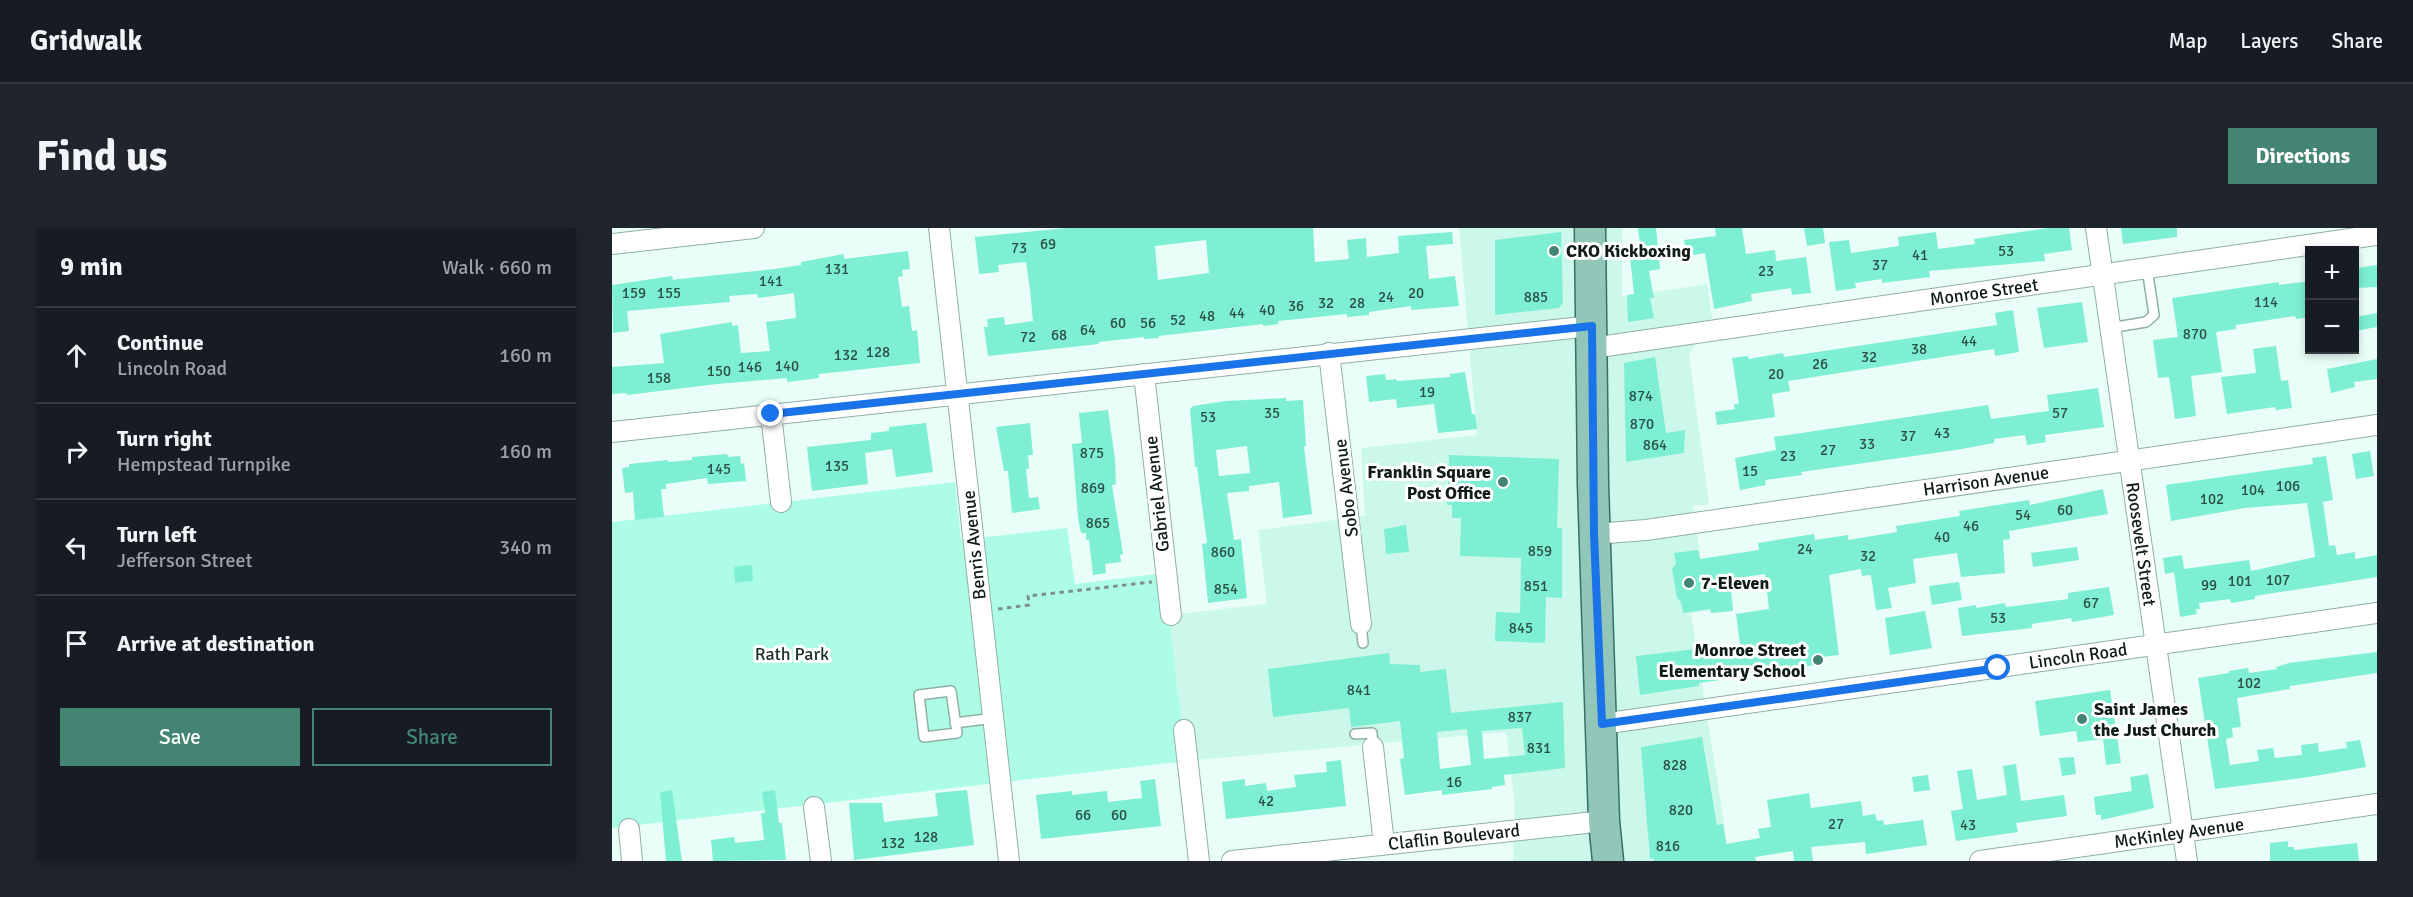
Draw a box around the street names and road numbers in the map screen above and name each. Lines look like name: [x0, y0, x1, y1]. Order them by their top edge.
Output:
street label: Monroe Street: [1928, 274, 2040, 310]
street label: Gabriel Avenue: [1140, 435, 1174, 553]
street label: Sobo Avenue: [1329, 438, 1363, 538]
street label: Harrison Avenue: [1922, 461, 2050, 501]
street label: Roosevelt Street: [2121, 481, 2161, 607]
street label: Benris Avenue: [957, 489, 991, 601]
street label: Lincoln Road: [2027, 638, 2129, 674]
street label: McKinley Avenue: [2113, 813, 2245, 853]
street label: Claflin Boulevard: [1387, 819, 1521, 855]

